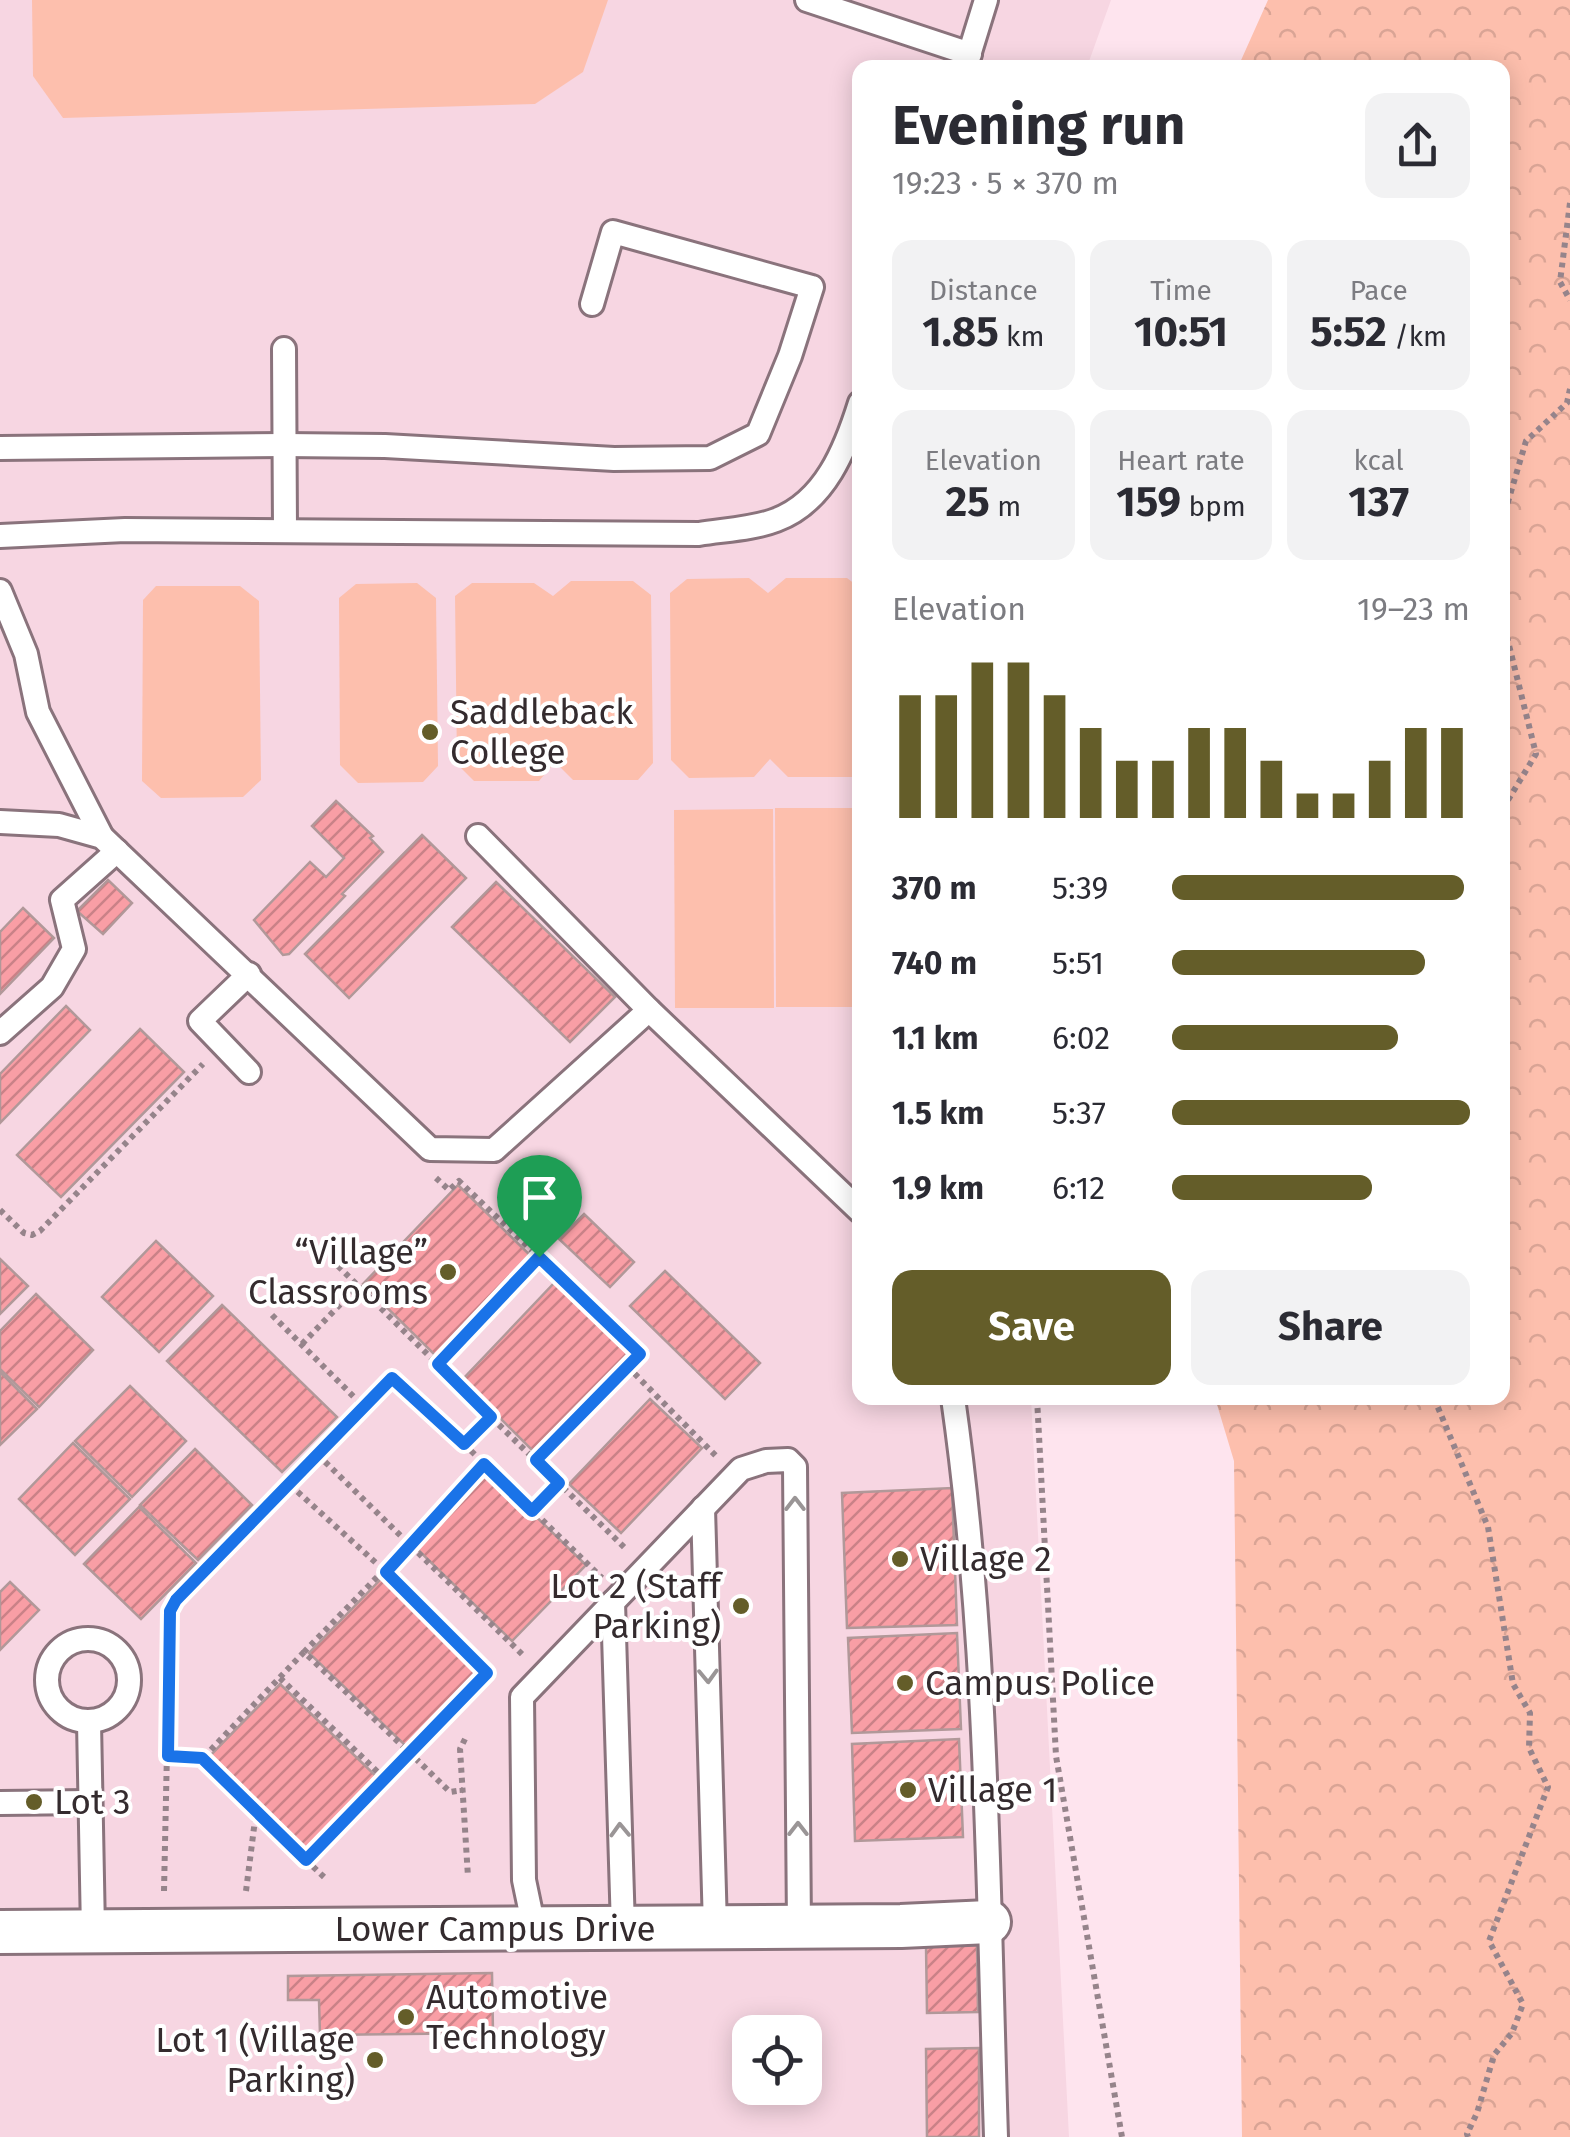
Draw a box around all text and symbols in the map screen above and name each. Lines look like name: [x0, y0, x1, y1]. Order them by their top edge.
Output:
text: Evening run: [892, 93, 1186, 159]
button: share: [1365, 93, 1470, 198]
text: 19:23 · 5 × 370 m: [892, 164, 1119, 202]
text: Distance: [929, 274, 1038, 307]
text: Time: [1150, 274, 1212, 307]
text: Pace: [1350, 274, 1408, 307]
text: 1.85: [922, 307, 999, 357]
text: 10:51: [1134, 307, 1228, 357]
text: 5:52: [1310, 307, 1387, 357]
text: km: [999, 320, 1044, 353]
text: /km: [1387, 320, 1447, 353]
text: Elevation: [925, 444, 1042, 477]
text: Heart rate: [1117, 444, 1245, 477]
text: kcal: [1353, 444, 1404, 477]
text: 25: [946, 477, 990, 527]
text: 159: [1116, 477, 1181, 527]
text: 137: [1348, 477, 1409, 527]
text: m: [990, 490, 1021, 523]
text: bpm: [1181, 490, 1246, 523]
text: Elevation: [892, 590, 1026, 628]
text: 19–23 m: [1357, 590, 1470, 628]
place label: Saddleback College: [450, 691, 633, 773]
marker: Saddleback College: [419, 721, 441, 743]
text: 370 m: [892, 869, 976, 907]
text: 5:39: [1052, 869, 1108, 907]
text: 740 m: [892, 944, 977, 982]
text: 5:51: [1052, 944, 1104, 982]
text: 1.1 km: [892, 1019, 978, 1057]
text: 6:02: [1052, 1019, 1110, 1057]
text: 1.5 km: [892, 1094, 984, 1132]
text: 5:37: [1052, 1094, 1106, 1132]
pin: [497, 1155, 582, 1258]
text: 1.9 km: [892, 1169, 984, 1207]
text: 6:12: [1052, 1169, 1105, 1207]
icon: arrive: [512, 1170, 567, 1225]
place label: “Village” Classrooms: [248, 1231, 428, 1313]
marker: “Village” Classrooms: [437, 1261, 459, 1283]
button: Save: [892, 1270, 1171, 1385]
button: Share: [1191, 1270, 1470, 1385]
one-way arrow: [785, 1496, 806, 1512]
place label: Village 2: [920, 1538, 1052, 1580]
marker: Village 2: [889, 1548, 911, 1570]
place label: Lot 2 (Staff Parking): [550, 1565, 723, 1647]
marker: Lot 2 (Staff Parking): [730, 1595, 752, 1617]
place label: Campus Police: [925, 1662, 1155, 1704]
one-way arrow: [697, 1668, 718, 1684]
marker: Campus Police: [894, 1672, 916, 1694]
place label: Village 1: [928, 1769, 1058, 1811]
marker: Village 1: [897, 1779, 919, 1801]
place label: Lot 3: [54, 1781, 130, 1823]
marker: Lot 3: [23, 1791, 45, 1813]
one-way arrow: [787, 1821, 809, 1836]
one-way arrow: [609, 1822, 630, 1838]
street label: Lower Campus Drive: [334, 1908, 656, 1950]
place label: Automotive Technology: [426, 1976, 608, 2058]
marker: Automotive Technology: [395, 2006, 417, 2028]
map controls: [732, 2015, 822, 2105]
button: locate: [732, 2015, 822, 2105]
place label: Lot 1 (Village Parking): [155, 2019, 355, 2101]
marker: Lot 1 (Village Parking): [364, 2049, 386, 2071]

